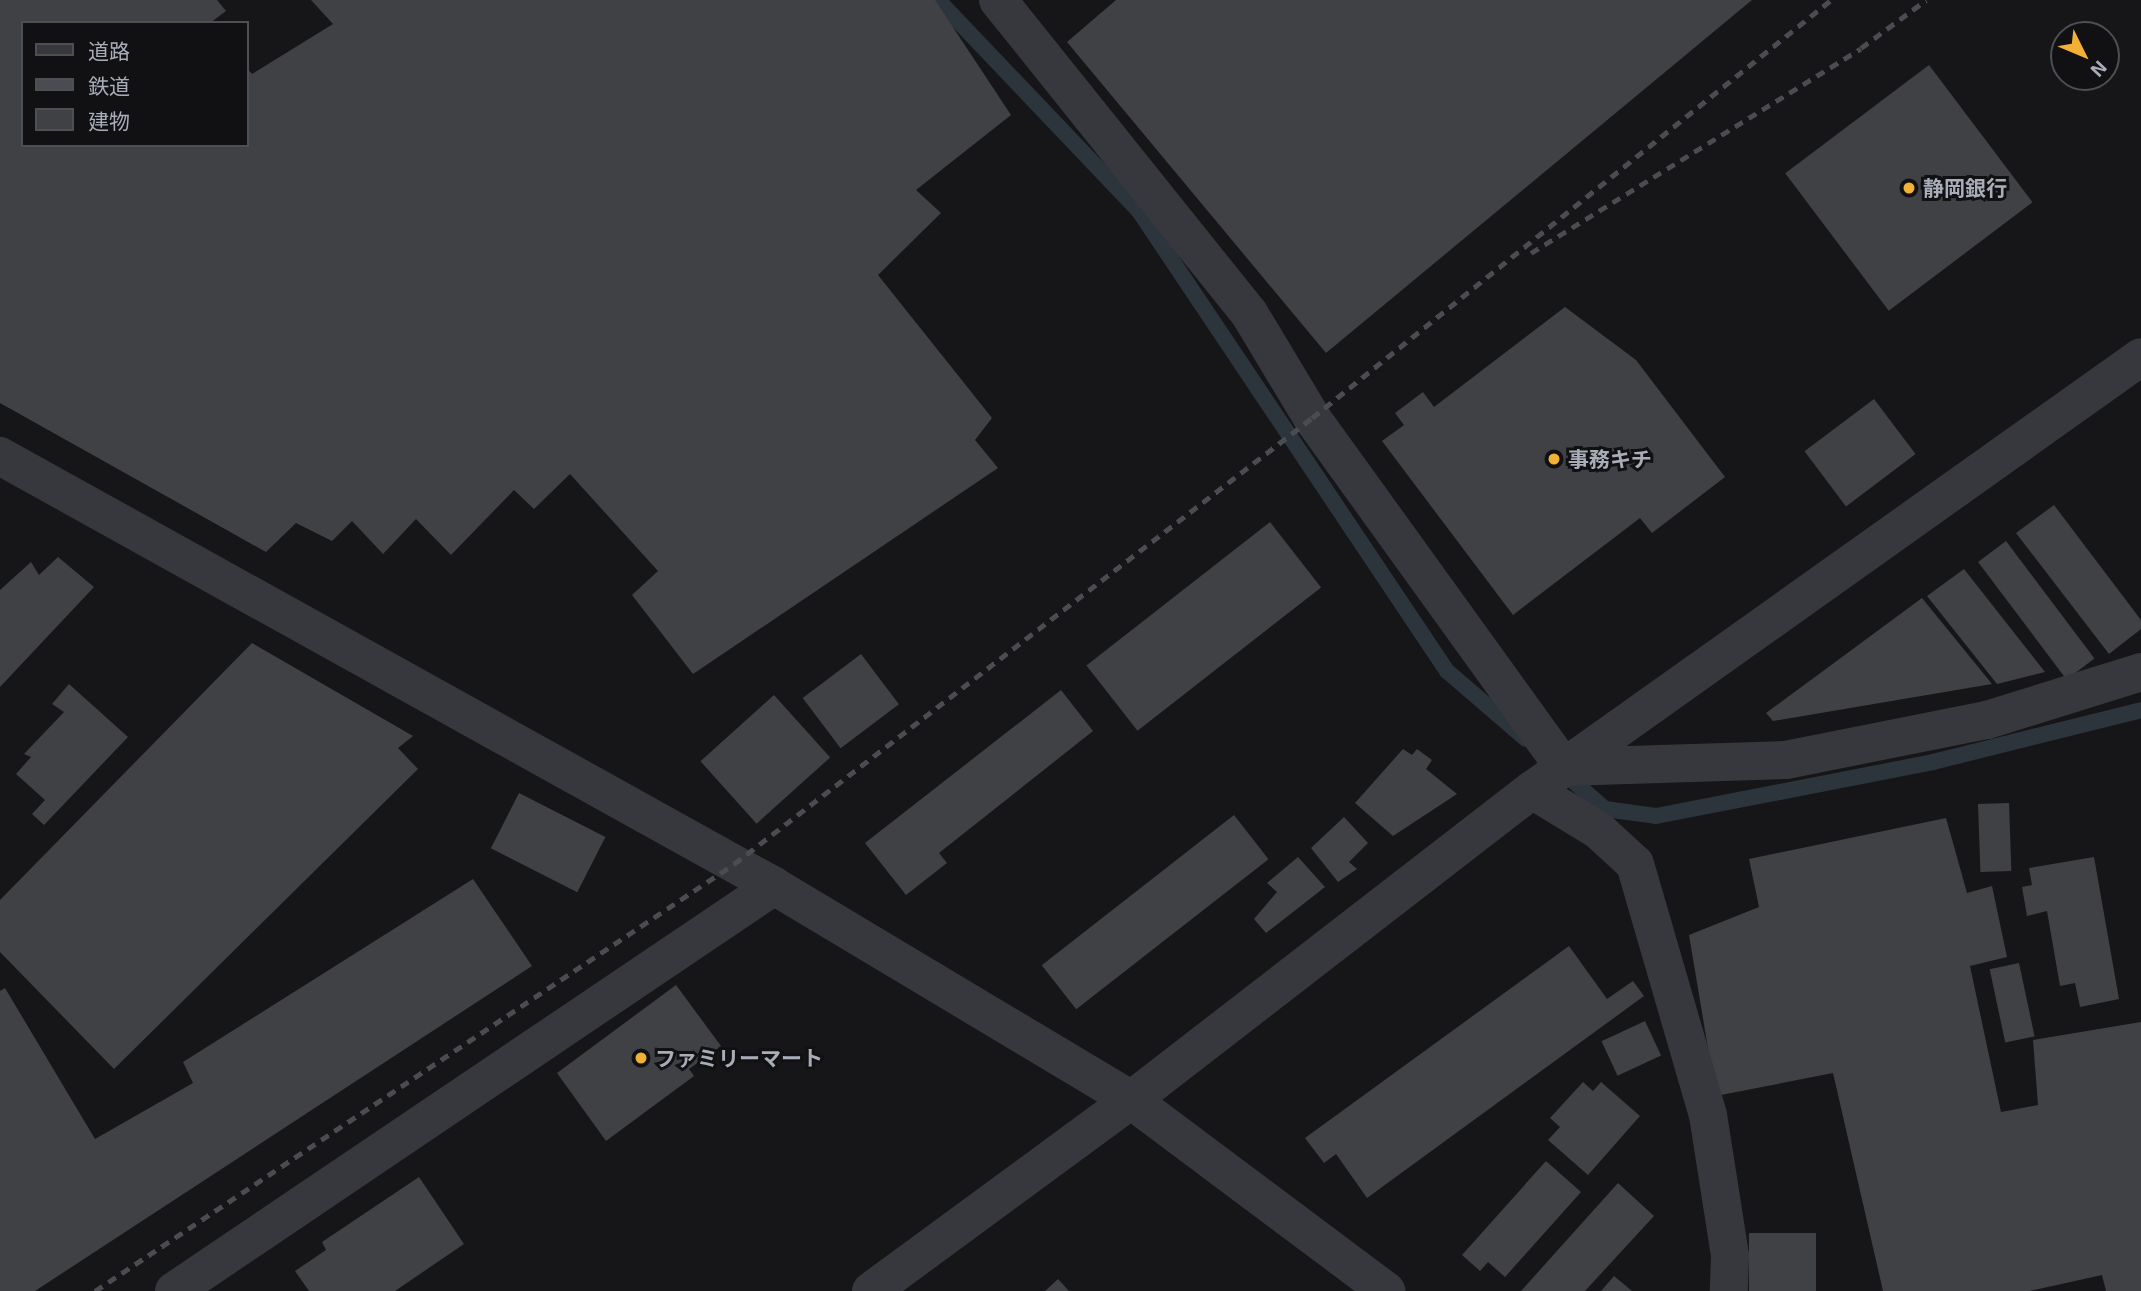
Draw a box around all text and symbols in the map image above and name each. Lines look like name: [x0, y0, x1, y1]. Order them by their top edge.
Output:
legend: [21, 21, 248, 147]
north arrow: [2050, 21, 2120, 91]
text: 道路: [88, 38, 130, 63]
text: N: [2086, 56, 2112, 82]
text: 鉄道: [88, 73, 130, 98]
text: 建物: [88, 108, 130, 133]
place label: 静岡銀行: [1923, 175, 2007, 201]
marker: 静岡銀行: [1901, 180, 1917, 196]
place label: 事務キチ: [1568, 446, 1652, 472]
marker: 事務キチ: [1546, 451, 1562, 467]
place label: ファミリーマート: [655, 1045, 823, 1071]
marker: ファミリーマート: [633, 1050, 649, 1066]

